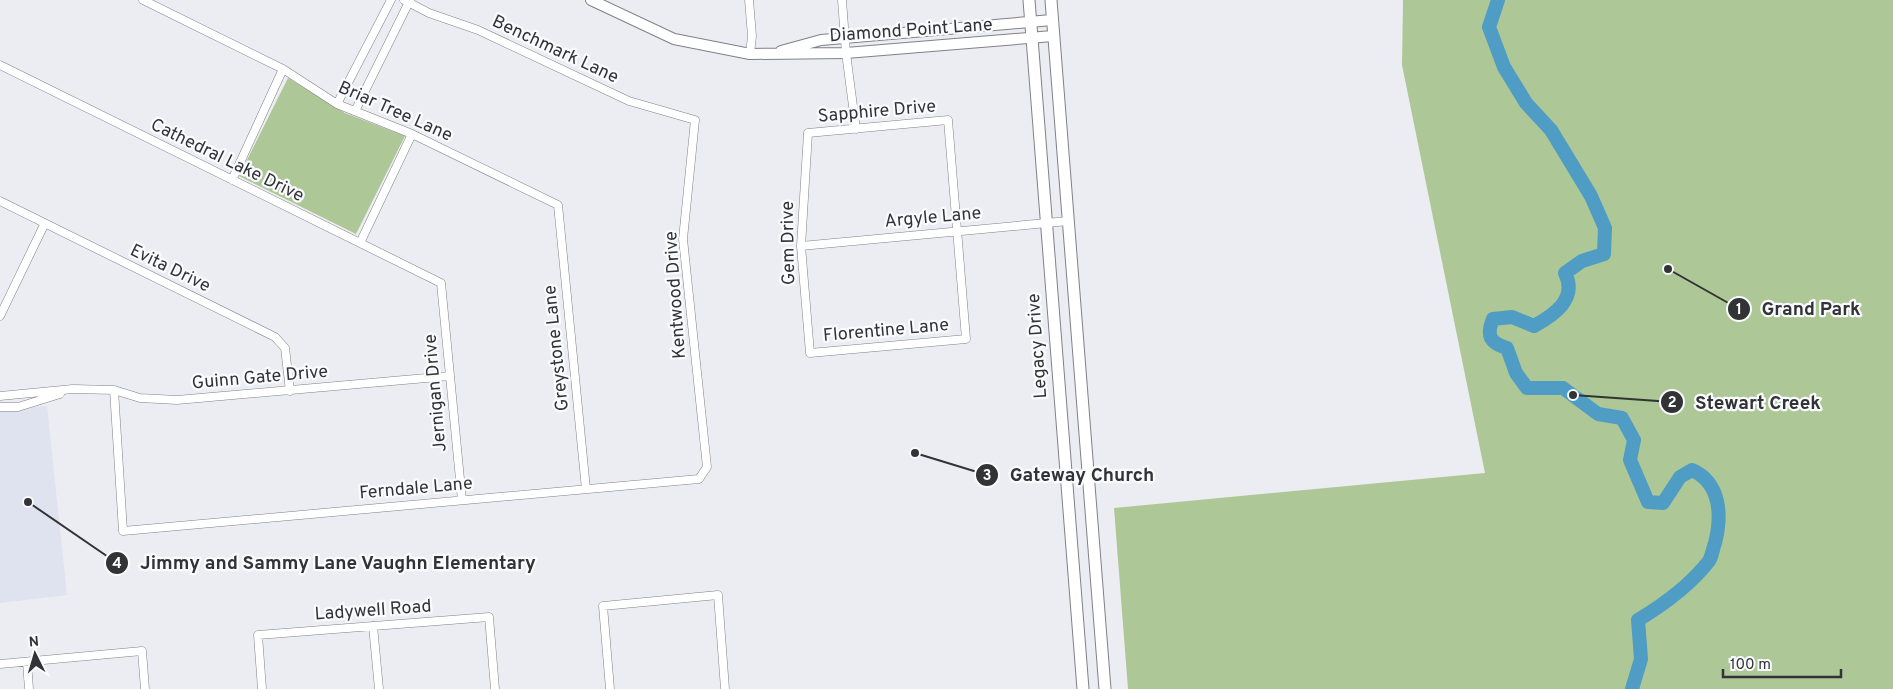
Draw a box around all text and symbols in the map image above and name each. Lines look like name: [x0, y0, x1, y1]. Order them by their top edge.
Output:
street label: Benchmark Lane: [488, 11, 622, 89]
street label: Diamond Point Lane: [829, 14, 993, 48]
street label: Briar Tree Lane: [334, 77, 456, 147]
street label: Sapphire Drive: [817, 95, 937, 129]
street label: Cathedral Lake Drive: [146, 114, 308, 208]
street label: Gem Drive: [777, 201, 801, 285]
street label: Argyle Lane: [884, 202, 982, 234]
street label: Kentwood Drive: [660, 230, 692, 360]
street label: Evita Drive: [126, 240, 214, 298]
street label: Greystone Lane: [539, 284, 575, 412]
callout: Grand Park: [1726, 292, 1871, 326]
street label: Legacy Drive: [1023, 293, 1053, 399]
text: Grand Park: [1761, 298, 1861, 322]
text: 1: [1736, 301, 1742, 320]
street label: Florentine Lane: [822, 314, 950, 348]
street label: Jernigan Drive: [419, 333, 453, 453]
street label: Guinn Gate Drive: [191, 361, 329, 395]
callout: Stewart Creek: [1660, 385, 1831, 419]
text: Stewart Creek: [1695, 392, 1821, 416]
text: 2: [1667, 394, 1677, 413]
callout: Gateway Church: [974, 458, 1164, 492]
text: Gateway Church: [1010, 464, 1154, 488]
text: 3: [983, 467, 992, 486]
street label: Ferndale Lane: [358, 473, 474, 505]
callout: Jimmy and Sammy Lane Vaughn Elementary: [104, 546, 546, 580]
text: Jimmy and Sammy Lane Vaughn Elementary: [140, 552, 536, 576]
text: 4: [112, 555, 122, 574]
street label: Ladywell Road: [314, 595, 432, 627]
north arrow: [10, 629, 60, 679]
text: N: [28, 634, 40, 651]
scale bar: [1723, 646, 1840, 678]
text: 100 m: [1730, 656, 1771, 675]

